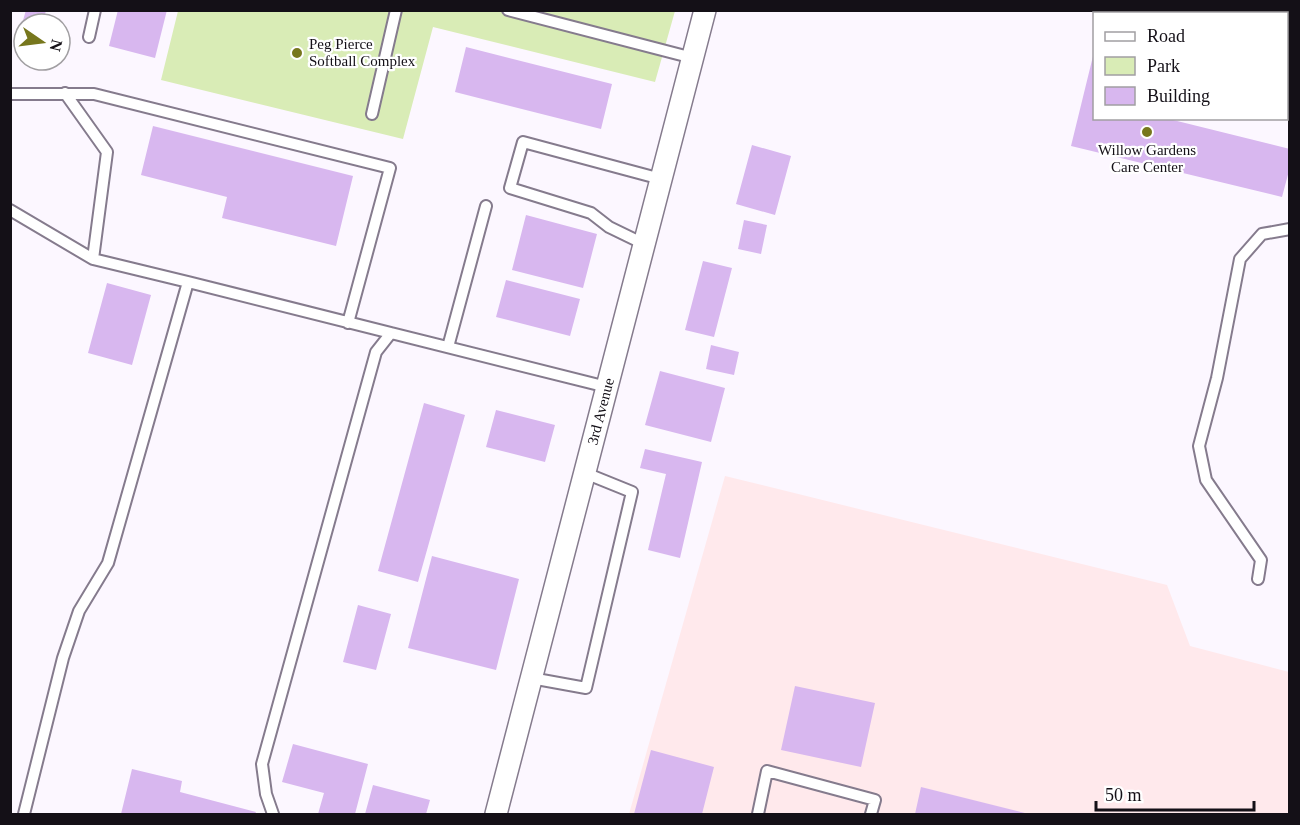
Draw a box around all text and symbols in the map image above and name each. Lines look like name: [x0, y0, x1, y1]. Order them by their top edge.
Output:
north arrow: [12, 12, 72, 72]
legend: [1093, 12, 1288, 120]
text: Road: [1147, 26, 1185, 46]
place label: Peg Pierce Softball Complex: [309, 36, 416, 69]
text: N: [46, 38, 66, 54]
marker: Peg Pierce Softball Complex: [290, 46, 304, 60]
text: Park: [1147, 56, 1180, 76]
text: Building: [1147, 86, 1210, 106]
marker: Willow Gardens Care Center: [1140, 125, 1154, 139]
place label: Willow Gardens Care Center: [1098, 142, 1196, 175]
street label: 3rd Avenue: [584, 376, 617, 447]
scale bar: [1096, 774, 1254, 812]
text: 50 m: [1105, 785, 1142, 805]

